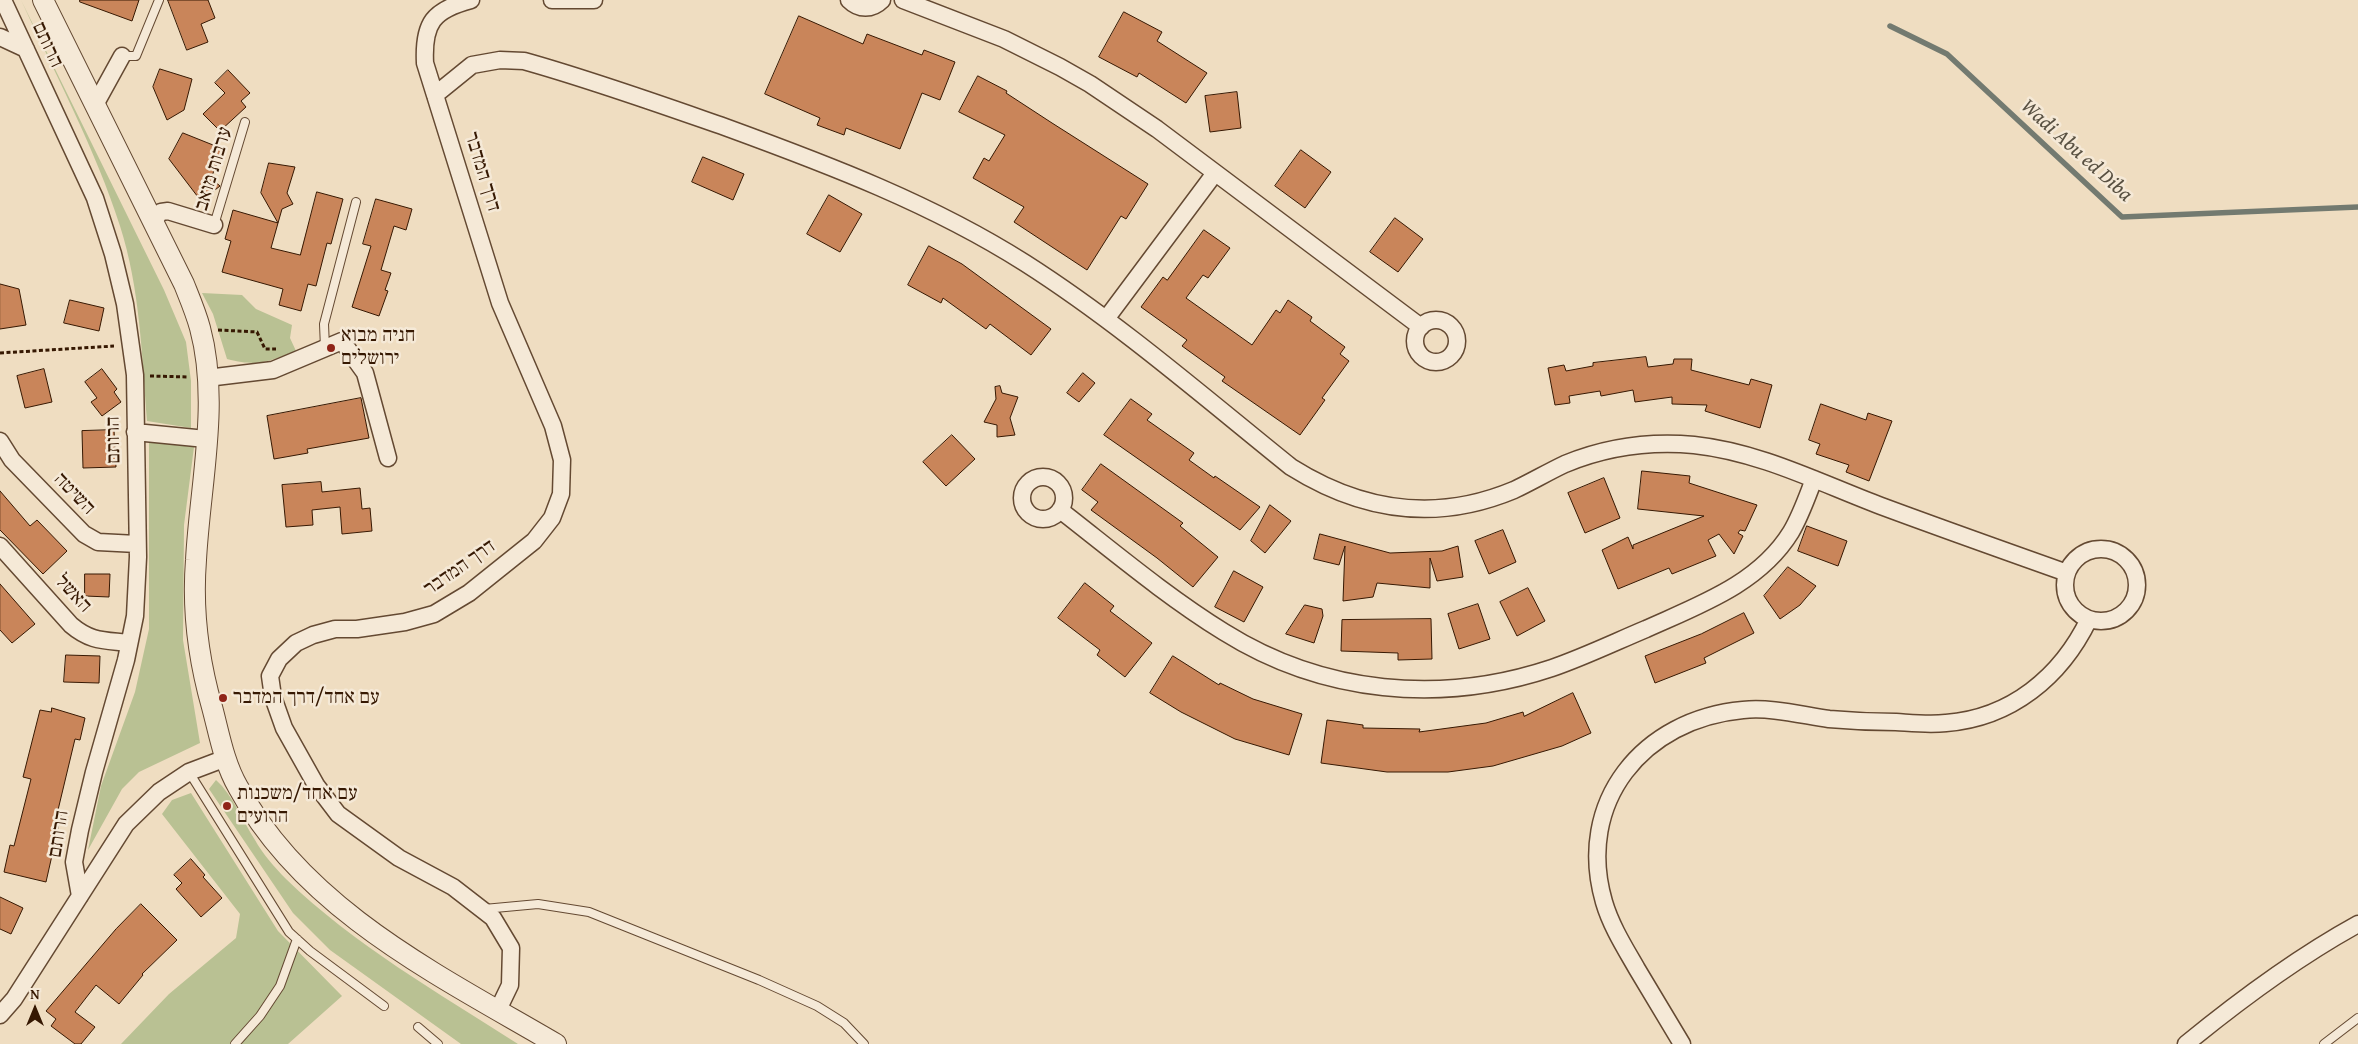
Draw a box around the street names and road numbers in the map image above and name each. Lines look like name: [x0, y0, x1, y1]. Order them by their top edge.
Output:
street label: הרותם: [26, 18, 68, 72]
street label: ערבות מואב: [190, 124, 238, 214]
street label: דרך המדבר: [459, 129, 505, 215]
street label: הרותם: [102, 416, 126, 464]
street label: השיטה: [48, 468, 100, 520]
street label: דרך המדבר: [420, 535, 500, 601]
street label: האשל: [49, 570, 97, 618]
street label: הרותם: [43, 809, 75, 859]

